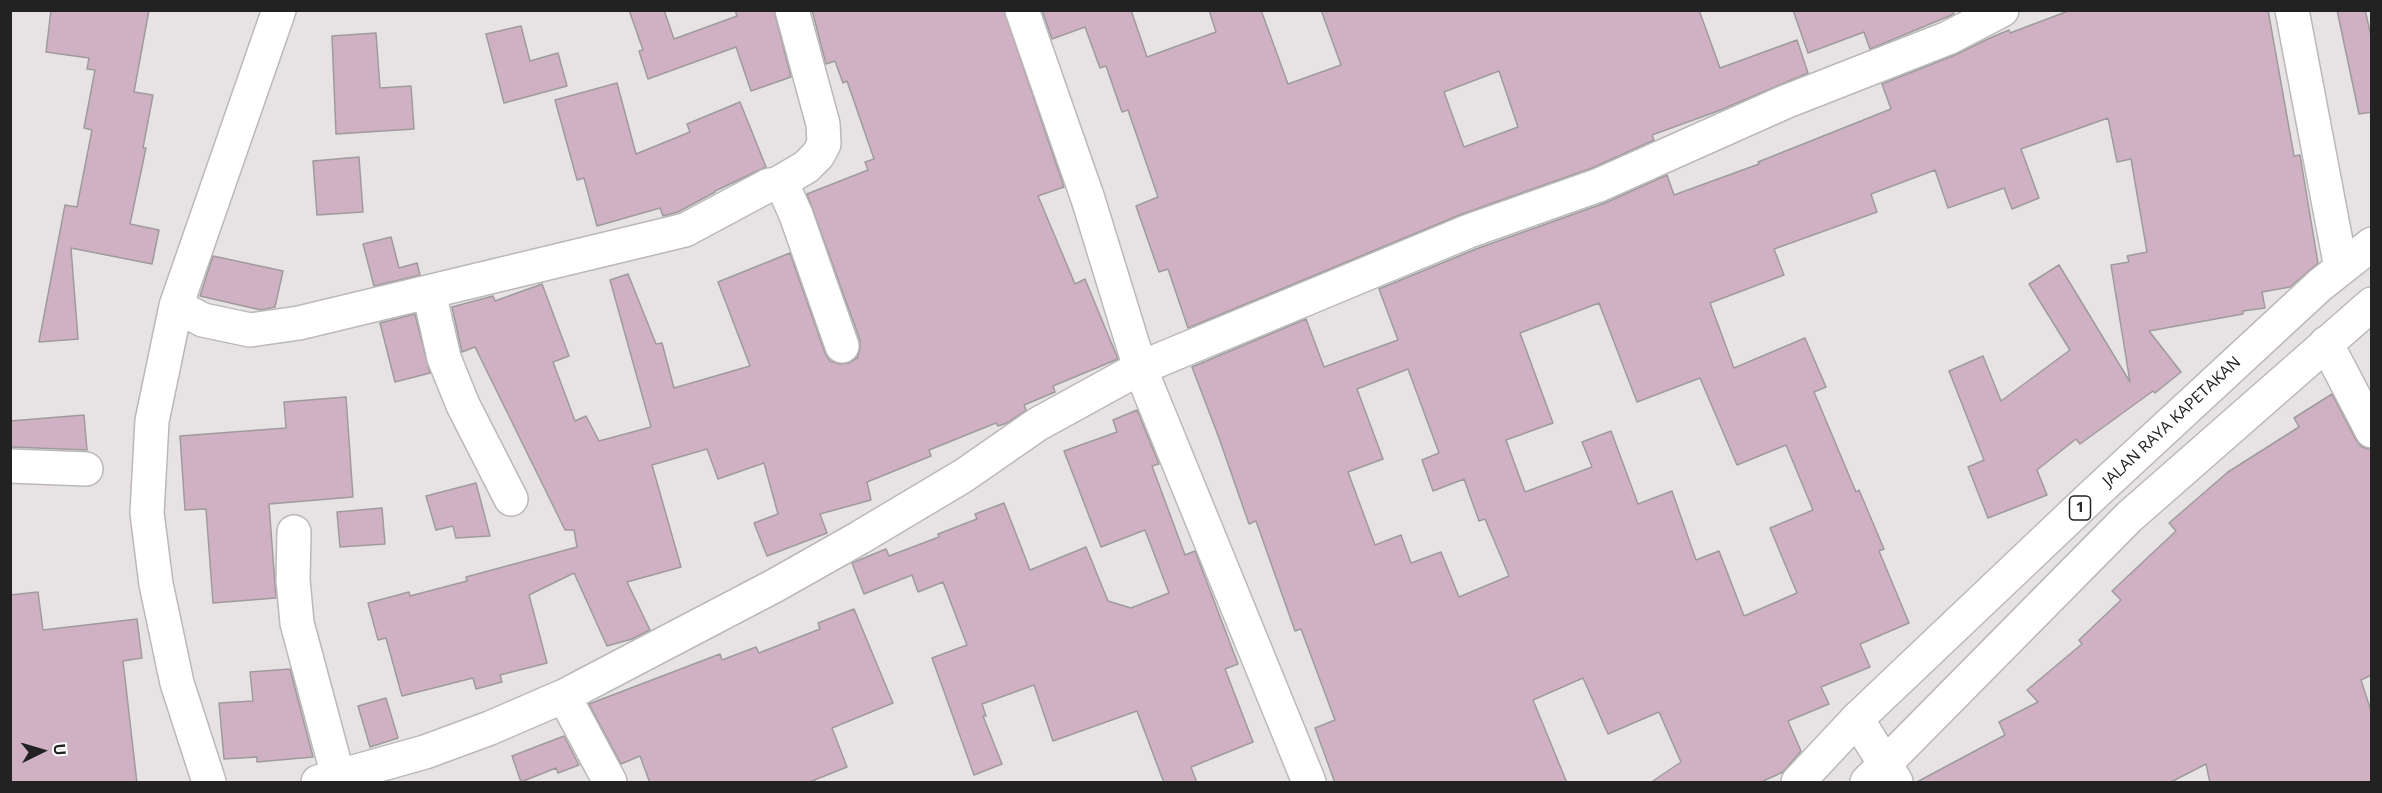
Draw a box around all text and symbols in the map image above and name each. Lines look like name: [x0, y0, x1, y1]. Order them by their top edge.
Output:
street label: JALAN RAYA KAPETAKAN: [2099, 353, 2245, 491]
road number: 1: [2070, 496, 2090, 520]
north arrow: [12, 721, 72, 781]
text: U: [48, 742, 71, 756]

